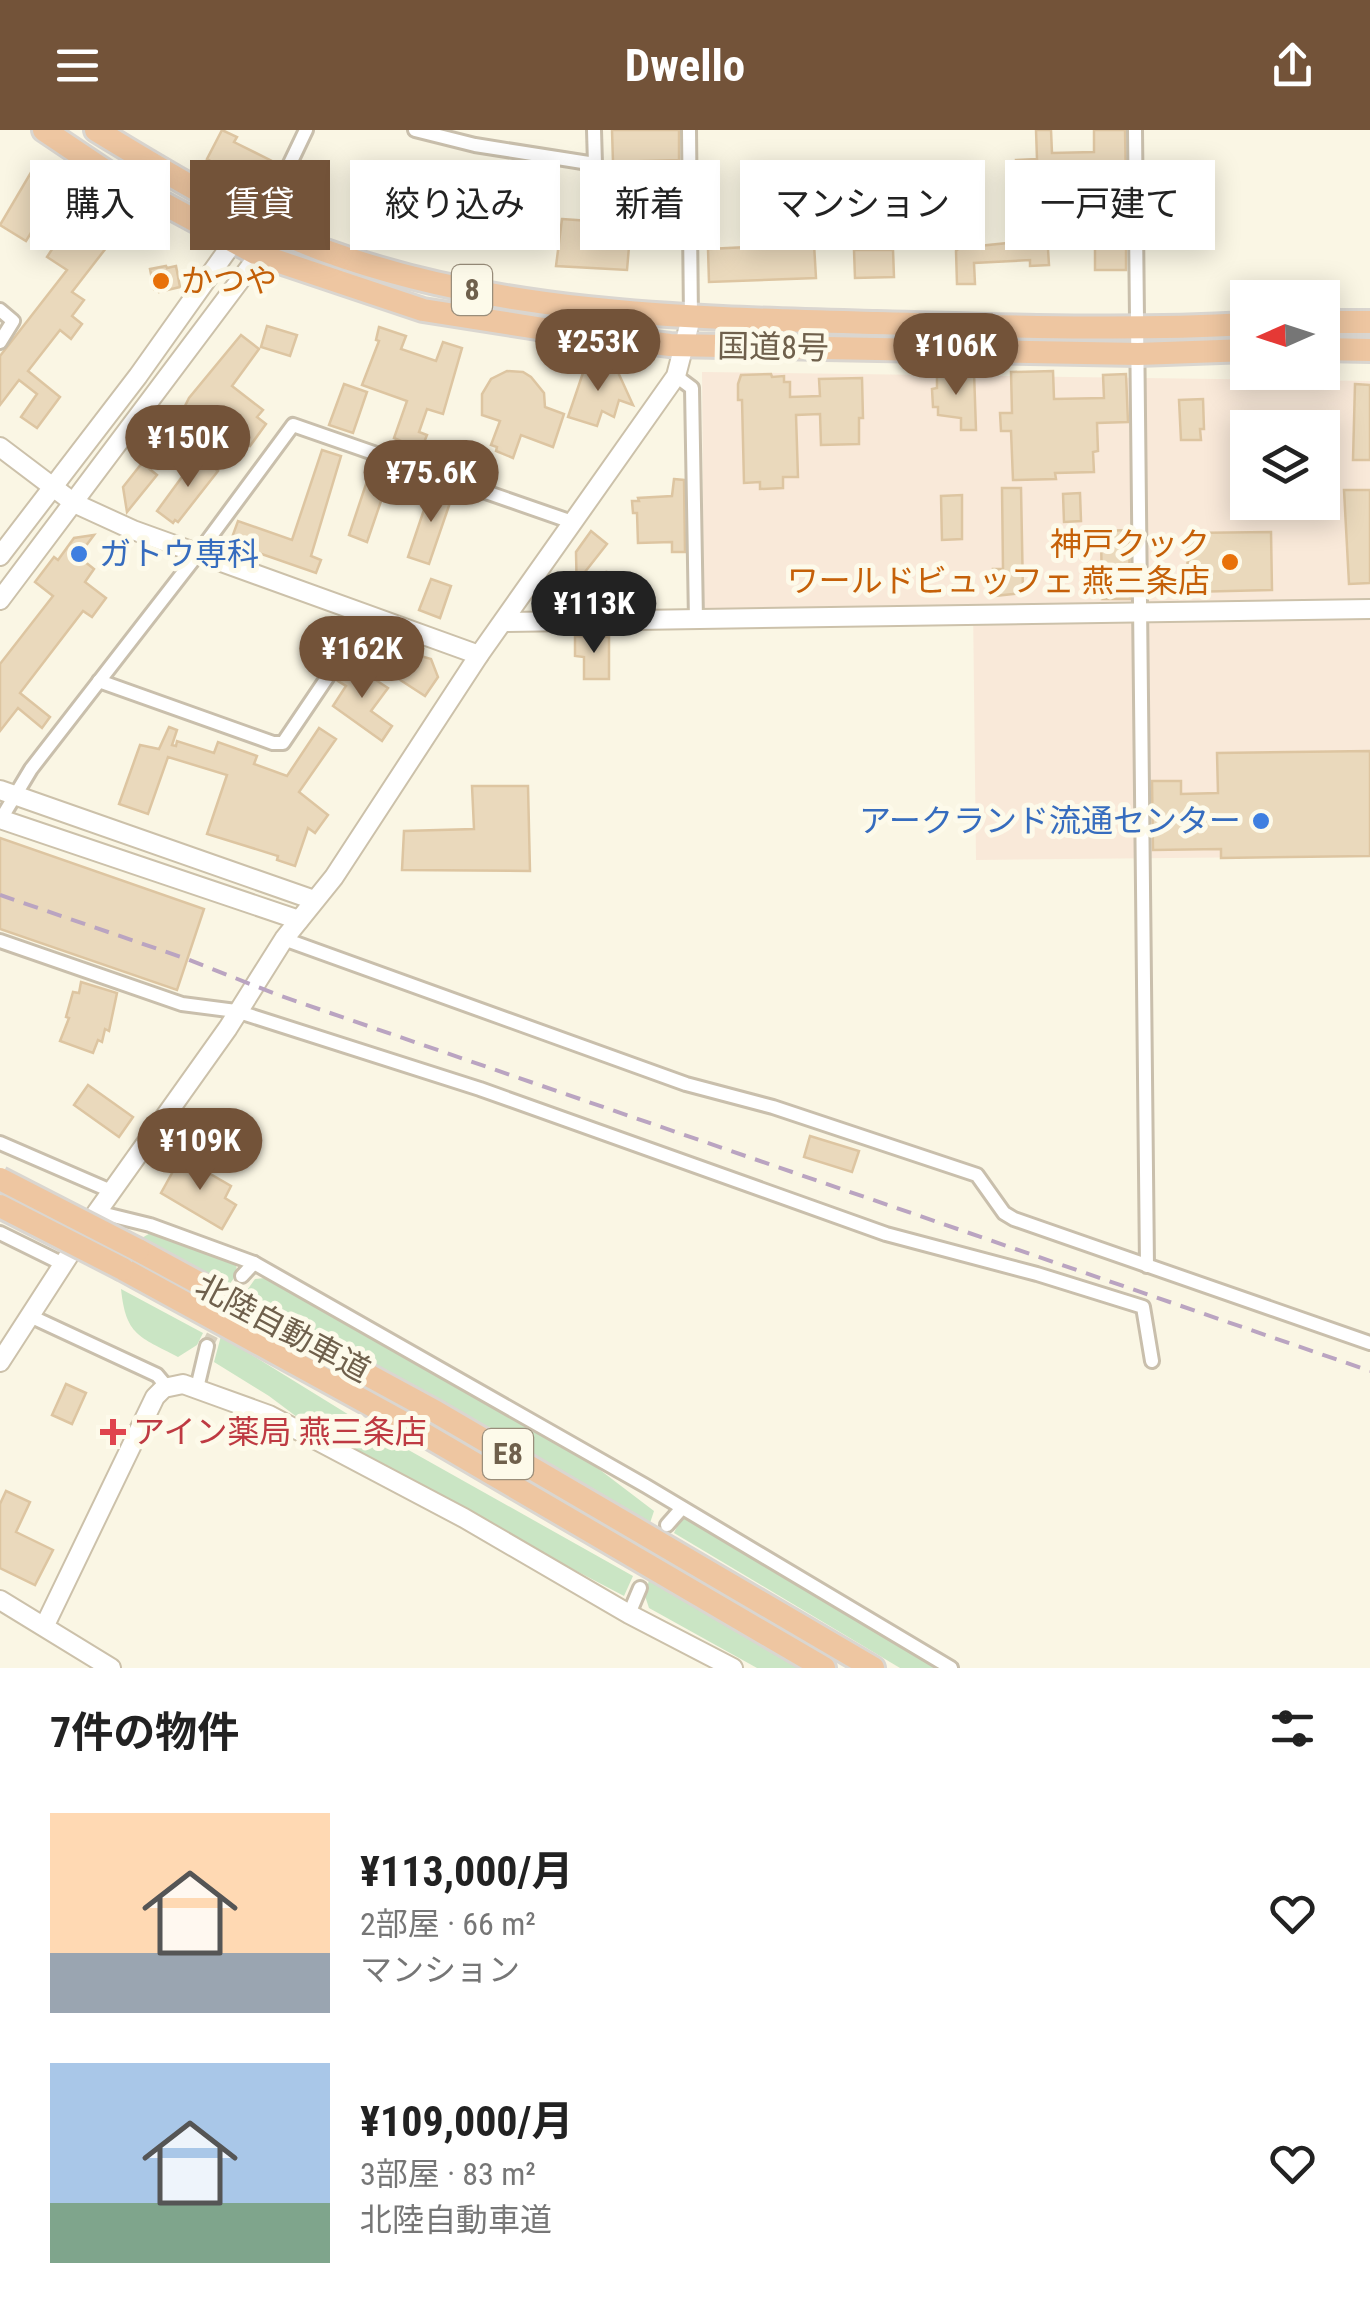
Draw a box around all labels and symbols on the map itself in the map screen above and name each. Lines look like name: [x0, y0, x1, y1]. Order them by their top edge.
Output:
place label: かつや: [181, 262, 277, 300]
road number: 8: [452, 265, 492, 315]
marker: かつや: [150, 270, 172, 292]
north arrow: [1230, 280, 1340, 390]
pin: ¥253K: [528, 309, 668, 394]
pin: ¥106K: [886, 313, 1026, 398]
street label: 国道8号: [717, 327, 829, 367]
pin: ¥150K: [118, 405, 258, 490]
pin: ¥75.6K: [350, 440, 512, 525]
place label: 神戸クック ワールドビュッフェ 燕三条店: [787, 525, 1210, 600]
place label: ガトウ専科: [99, 535, 259, 573]
marker: ガトウ専科: [68, 543, 90, 565]
marker: 神戸クック ワールドビュッフェ 燕三条店: [1219, 551, 1241, 573]
pin: ¥113K: [524, 571, 664, 656]
pin: ¥162K: [292, 616, 432, 701]
place label: アークランド流通センター: [859, 802, 1241, 840]
marker: アークランド流通センター: [1250, 810, 1272, 832]
pin: ¥109K: [130, 1108, 270, 1193]
street label: 北陸自動車道: [189, 1266, 377, 1390]
place label: アイン薬局 燕三条店: [133, 1413, 427, 1451]
marker: アイン薬局 燕三条店: [102, 1421, 124, 1443]
road number: E8: [483, 1429, 533, 1479]

